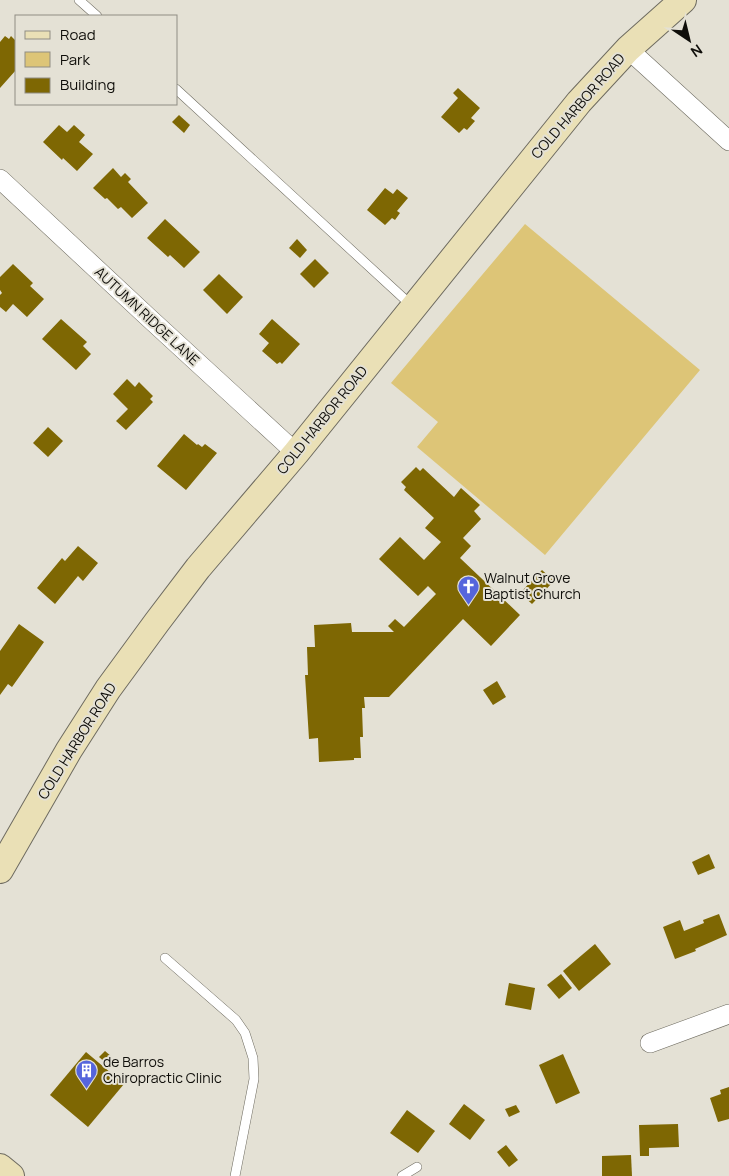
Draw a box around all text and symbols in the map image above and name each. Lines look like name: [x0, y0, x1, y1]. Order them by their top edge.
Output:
legend: [15, 15, 178, 105]
north arrow: [664, 15, 714, 65]
text: Road: [60, 24, 96, 45]
text: N: [687, 40, 706, 62]
text: Park: [60, 49, 90, 70]
street label: COLD HARBOR ROAD: [526, 49, 629, 162]
text: Building: [60, 74, 115, 95]
street label: AUTUMN RIDGE LANE: [91, 262, 204, 369]
street label: COLD HARBOR ROAD: [272, 362, 371, 478]
place label: Walnut Grove Baptist Church: [484, 568, 581, 603]
church icon: Walnut Grove Baptist Church: [456, 574, 480, 605]
street label: COLD HARBOR ROAD: [33, 679, 120, 803]
place label: de Barros Chiropractic Clinic: [103, 1052, 222, 1087]
building icon: de Barros Chiropractic Clinic: [75, 1058, 99, 1089]

